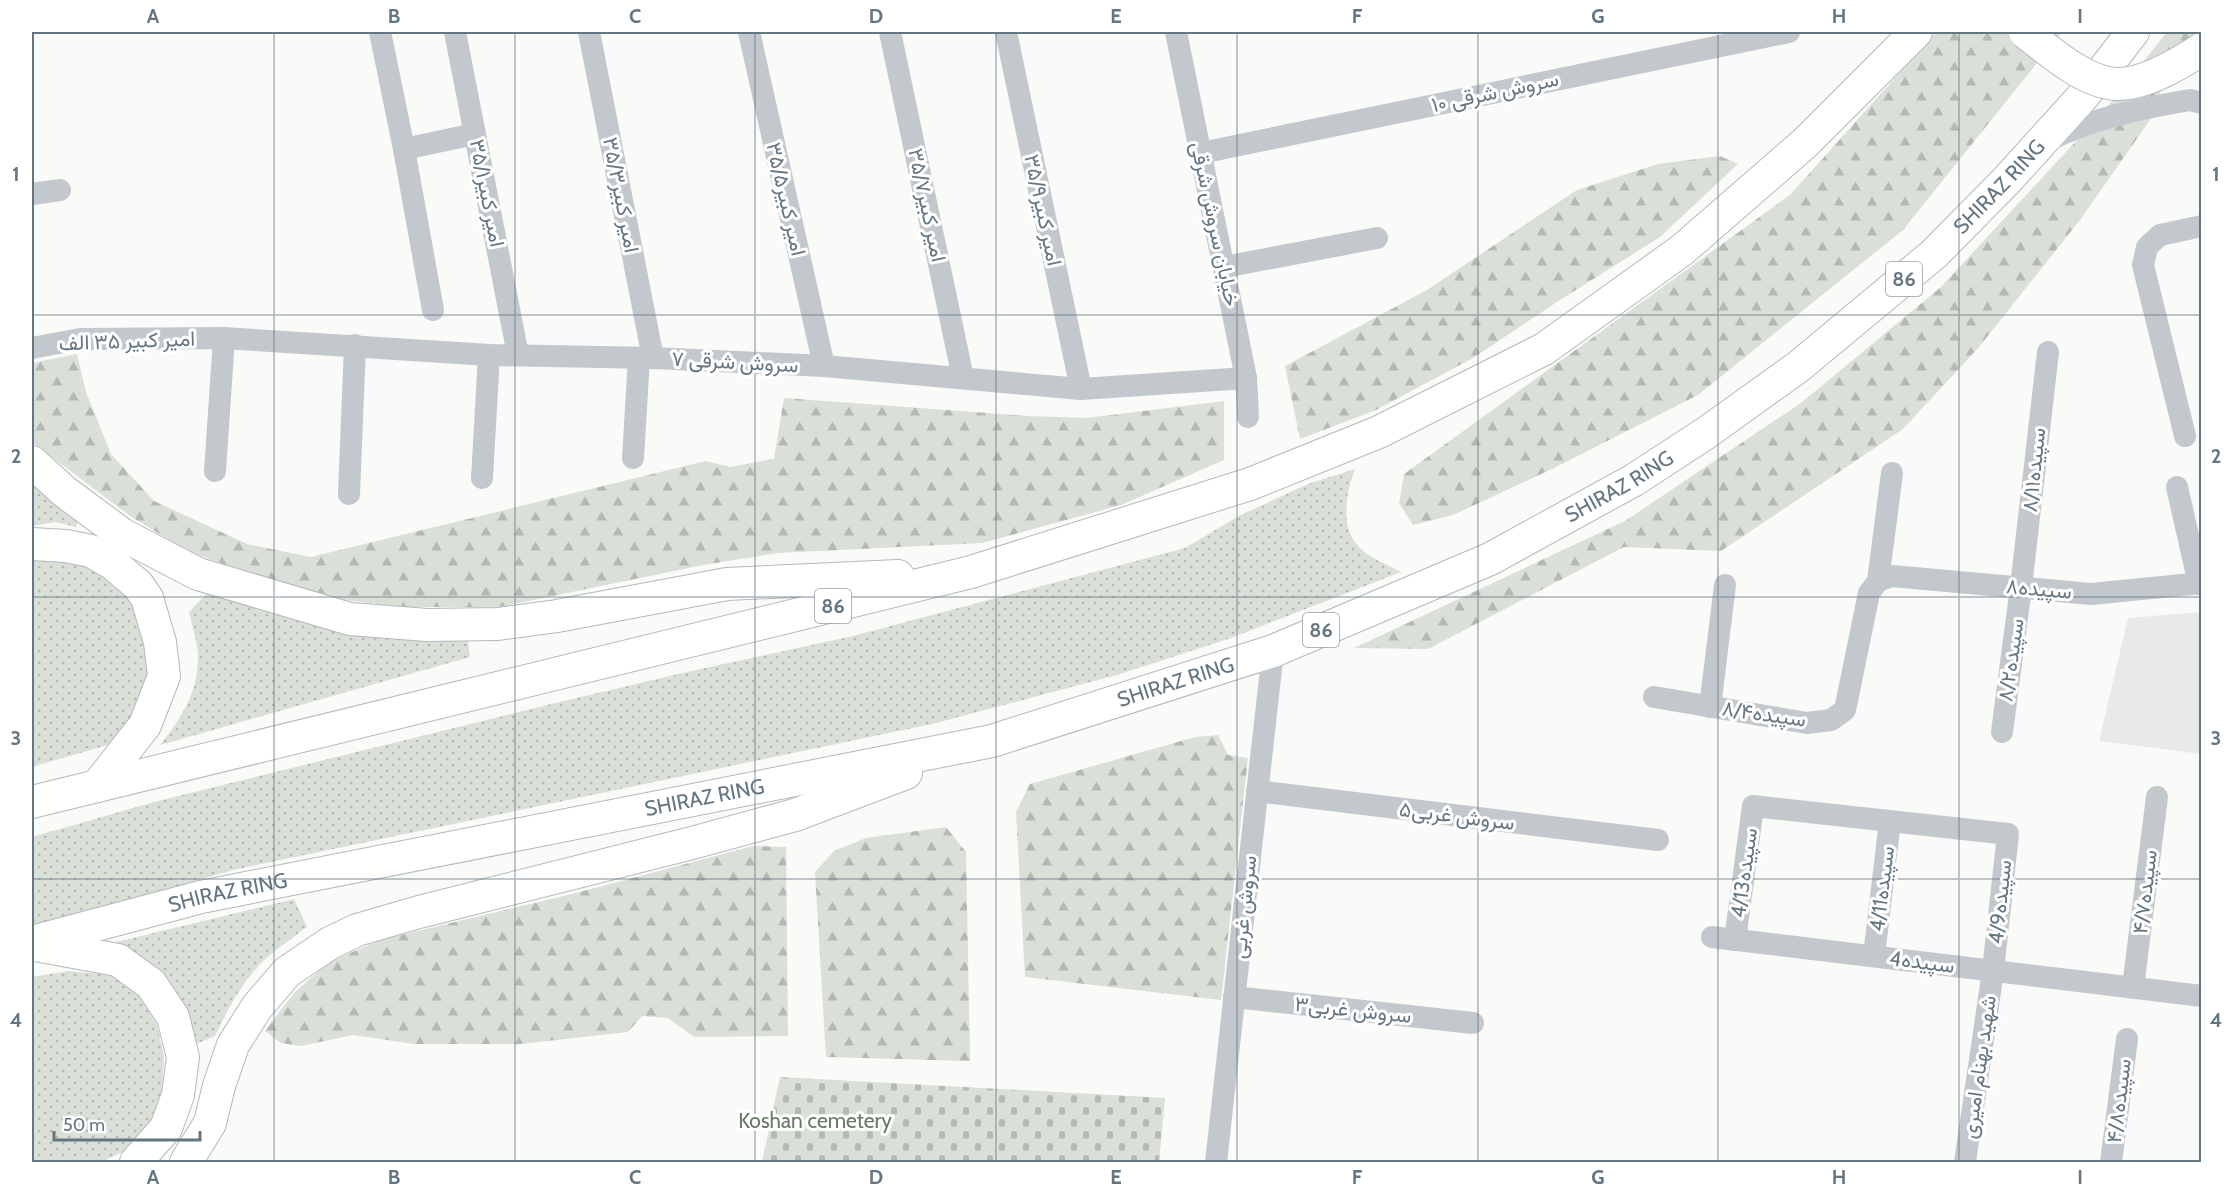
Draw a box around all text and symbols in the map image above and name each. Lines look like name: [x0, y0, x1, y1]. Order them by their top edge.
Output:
text: A: [147, 4, 160, 28]
text: B: [388, 4, 400, 28]
text: C: [629, 4, 641, 28]
text: D: [869, 4, 883, 28]
text: E: [1110, 4, 1122, 28]
text: F: [1352, 4, 1363, 28]
text: G: [1591, 4, 1605, 28]
text: H: [1832, 4, 1846, 28]
text: I: [2077, 4, 2083, 28]
street label: سروش شرقی ۱۰: [1429, 66, 1561, 118]
street label: SHIRAZ RING: [1948, 134, 2050, 239]
street label: امیر کبیر۳۵/۳: [597, 135, 645, 255]
street label: امیر کبیر۳۵/۱: [464, 137, 510, 249]
street label: خیابان سروش شرقی: [1185, 139, 1245, 309]
street label: امیر کبیر۳۵/۵: [760, 140, 812, 258]
street label: امیر کبیر۳۵/۷: [902, 146, 952, 264]
street label: امیر کبیر۳۵/۹: [1018, 152, 1068, 268]
text: 1: [12, 162, 20, 186]
text: 1: [2212, 162, 2220, 186]
road number: 86: [1886, 262, 1922, 296]
street label: امیر کبیر ۳۵ الف: [58, 326, 196, 356]
street label: سروش شرقی ۷: [671, 346, 799, 378]
street label: سپیده۸/۱۱: [2017, 426, 2052, 514]
text: 2: [11, 444, 21, 468]
text: 2: [2211, 444, 2221, 468]
street label: SHIRAZ RING: [1560, 445, 1678, 527]
street label: سپیده۸: [2005, 573, 2073, 606]
road number: 86: [815, 589, 851, 623]
road number: 86: [1303, 613, 1339, 647]
street label: سپیده۸/۲: [1992, 617, 2031, 703]
street label: SHIRAZ RING: [1114, 651, 1237, 712]
street label: سپیده۸/۴: [1720, 695, 1808, 734]
text: 3: [11, 726, 21, 750]
text: 3: [2211, 726, 2221, 750]
street label: SHIRAZ RING: [642, 773, 766, 821]
street label: سروش غربی۵: [1398, 796, 1516, 836]
street label: 4/13سپیده: [1725, 826, 1764, 920]
street label: 4/11سپیده: [1864, 845, 1901, 933]
street label: سپیده۴/۷: [2127, 848, 2164, 936]
street label: سروش غربی: [1226, 854, 1262, 960]
street label: 4/9سپیده: [1983, 859, 2018, 945]
street label: SHIRAZ RING: [165, 867, 289, 917]
street label: 4سپیده: [1888, 945, 1956, 980]
street label: سروش غربی۳: [1293, 991, 1413, 1029]
street label: شهید بهنام امیری: [1956, 994, 2003, 1140]
text: 4: [10, 1008, 22, 1032]
text: 4: [2210, 1008, 2222, 1032]
street label: سپیده۴/۸: [2101, 1057, 2138, 1145]
scale bar: [54, 1104, 200, 1142]
park label: Koshan cemetery: [738, 1108, 892, 1133]
text: 50 m: [63, 1114, 105, 1136]
text: A: [147, 1165, 160, 1189]
text: B: [388, 1165, 400, 1189]
text: C: [629, 1165, 641, 1189]
text: D: [869, 1165, 883, 1189]
text: E: [1110, 1165, 1122, 1189]
text: F: [1352, 1165, 1363, 1189]
text: G: [1591, 1165, 1605, 1189]
text: H: [1832, 1165, 1846, 1189]
text: I: [2077, 1165, 2083, 1189]

